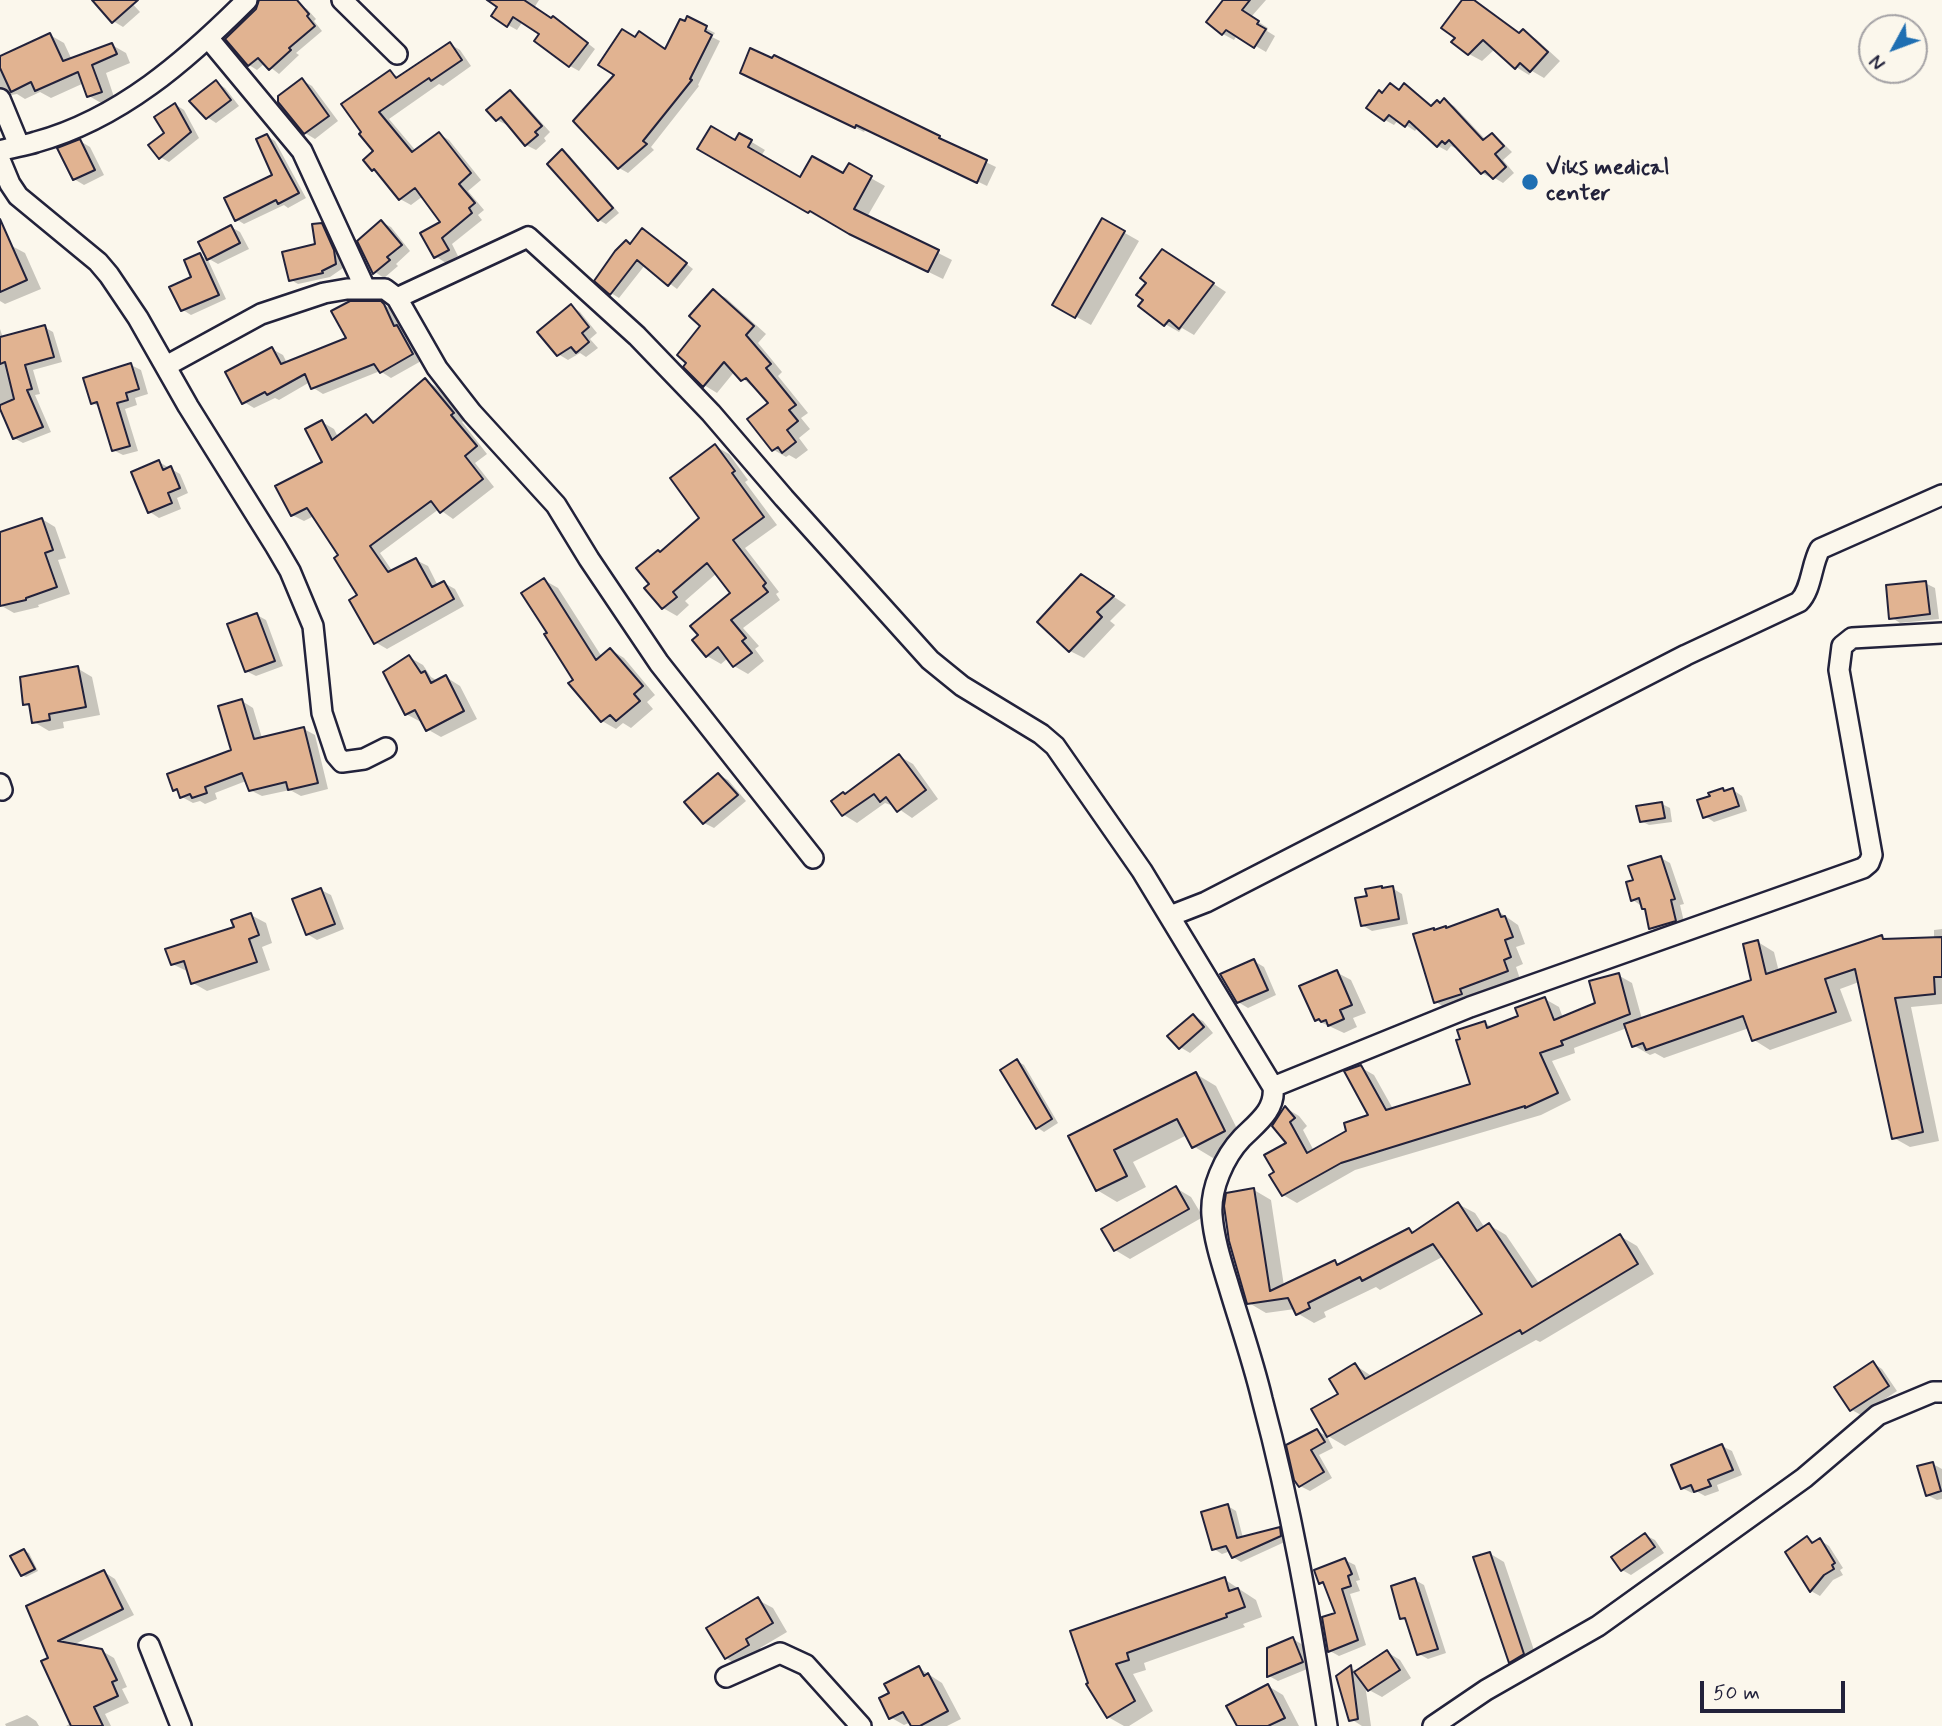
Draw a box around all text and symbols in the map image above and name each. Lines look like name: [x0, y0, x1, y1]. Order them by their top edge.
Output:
north arrow: [1858, 14, 1928, 84]
text: N: [1865, 49, 1892, 75]
place label: Viks medical center: [1546, 155, 1669, 209]
marker: Viks medical center: [1520, 172, 1540, 192]
scale bar: [1704, 1666, 1849, 1710]
text: 50 m: [1713, 1679, 1760, 1707]

